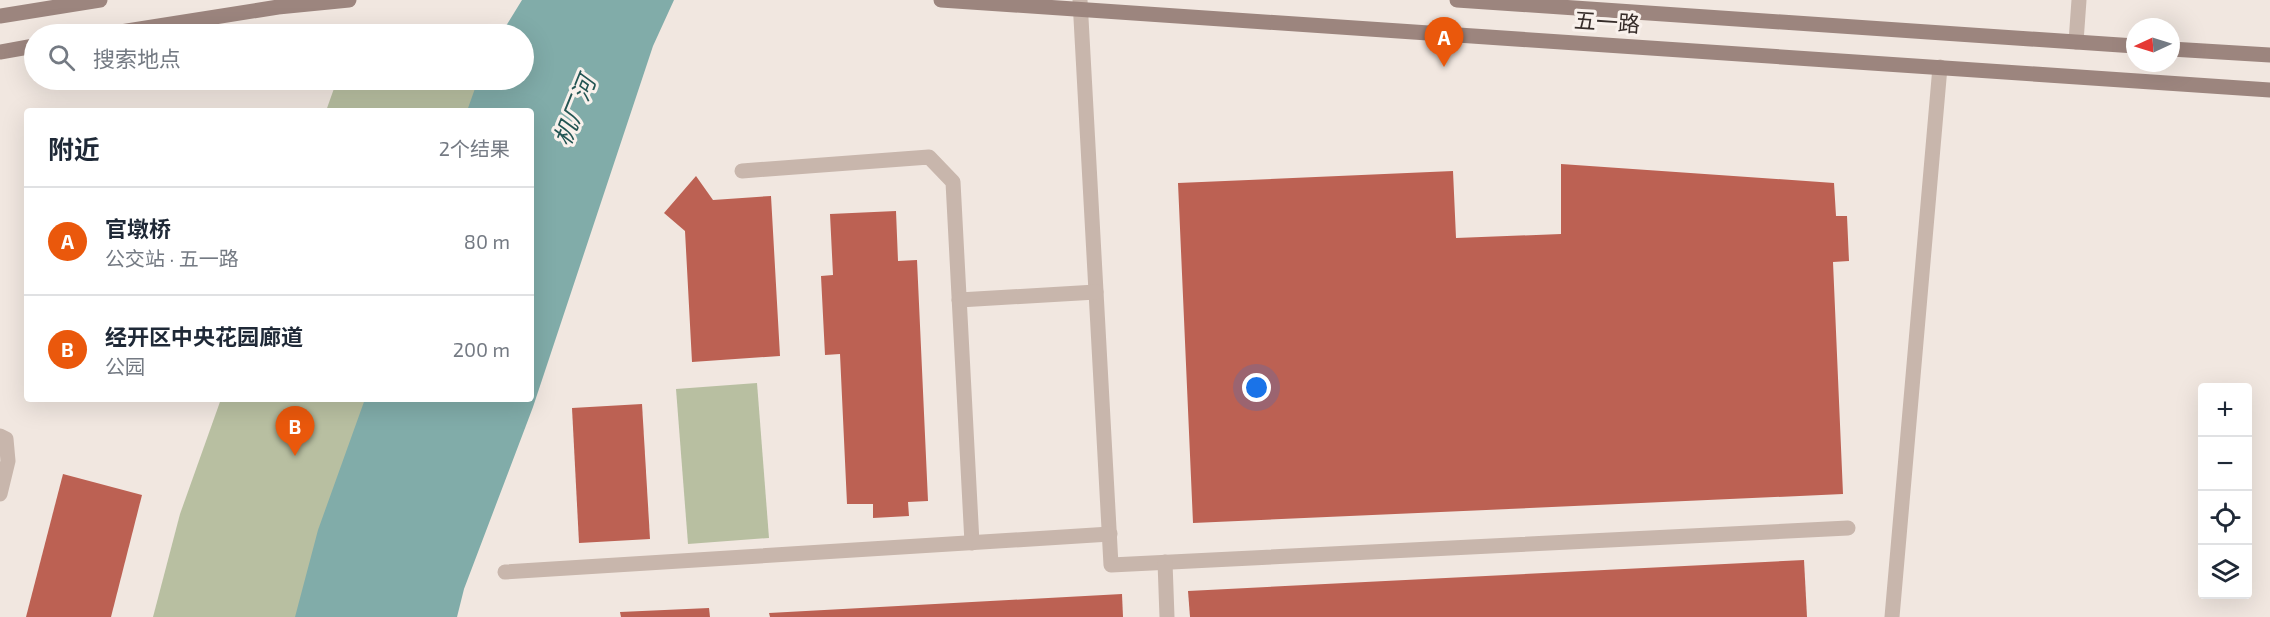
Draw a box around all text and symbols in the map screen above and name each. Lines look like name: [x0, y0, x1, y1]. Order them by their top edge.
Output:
street label: 五一路: [1573, 6, 1641, 36]
pin: A: [1424, 17, 1464, 67]
north arrow: [2126, 18, 2180, 72]
search box: [24, 24, 534, 90]
icon: search: [45, 41, 78, 74]
text: 搜索地点: [93, 45, 181, 71]
water label: 机厂河: [547, 68, 602, 149]
text: 附近: [48, 133, 100, 164]
text: 2个结果: [439, 136, 510, 160]
text: 官墩桥: [105, 215, 171, 241]
text: A: [61, 229, 74, 253]
text: 80 m: [464, 229, 510, 253]
text: 公交站 · 五一路: [105, 246, 239, 270]
text: 经开区中央花园廊道: [105, 323, 303, 349]
text: B: [61, 337, 74, 361]
text: 200 m: [453, 337, 510, 361]
text: 公园: [105, 354, 145, 378]
your location: [1242, 373, 1271, 402]
map controls: [2198, 383, 2252, 599]
button: +: [2198, 383, 2252, 437]
pin: B: [276, 406, 314, 456]
button: −: [2198, 437, 2252, 491]
button: locate: [2198, 491, 2252, 545]
button: layers: [2198, 545, 2252, 599]

